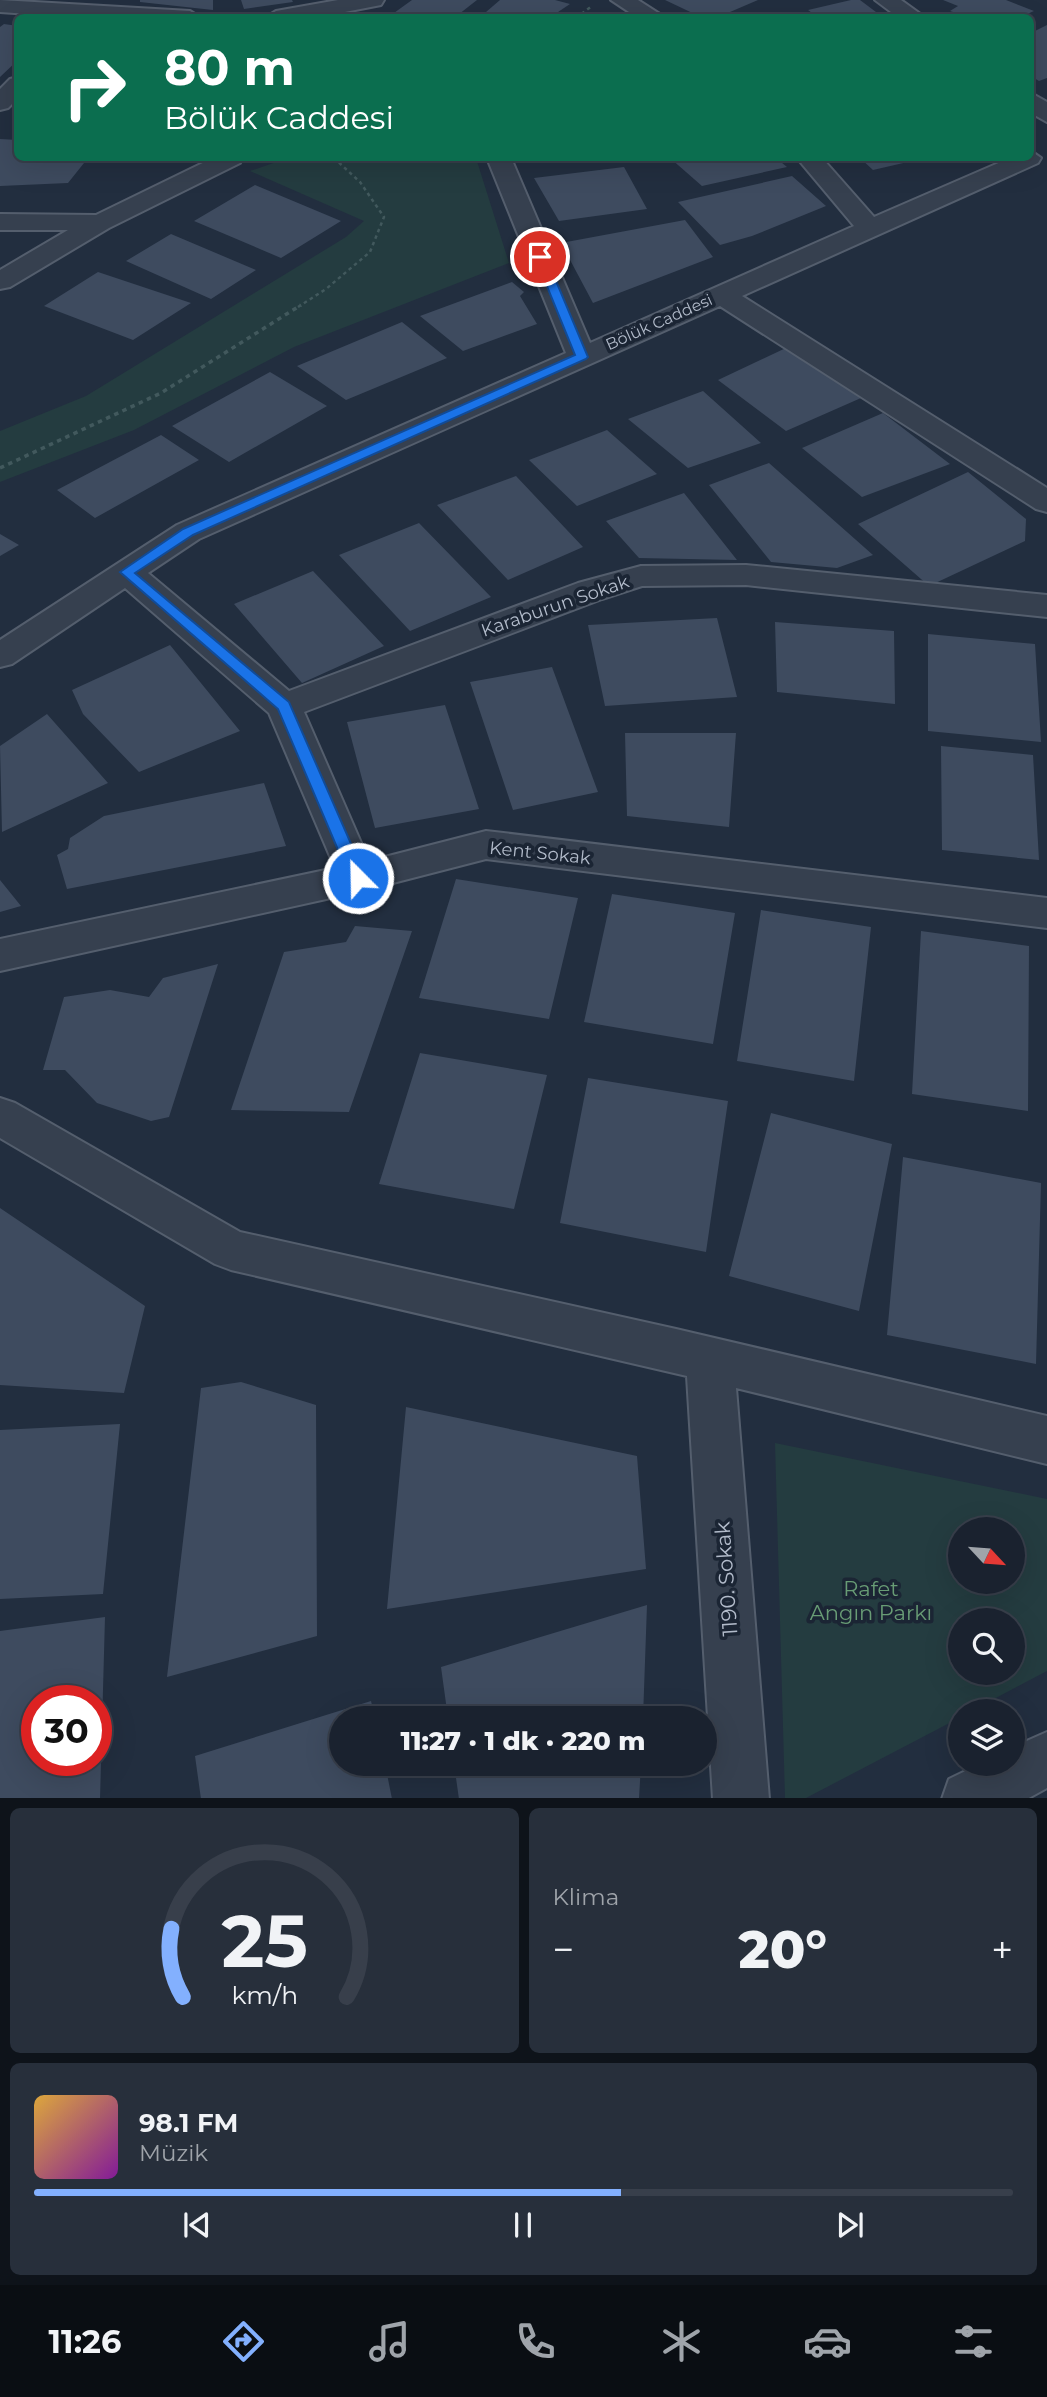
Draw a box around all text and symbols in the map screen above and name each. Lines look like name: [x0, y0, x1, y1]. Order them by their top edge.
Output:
text: 80 m: [164, 38, 295, 97]
icon: right: [49, 42, 140, 133]
text: Bölük Caddesi: [164, 98, 394, 137]
pin: [510, 227, 570, 287]
icon: arrive: [521, 238, 559, 276]
street label: Bölük Caddesi: [603, 290, 715, 354]
street label: Karaburun Sokak: [478, 570, 632, 642]
street label: Kent Sokak: [488, 837, 592, 869]
position arrow: [321, 841, 395, 915]
north arrow: [948, 1517, 1026, 1594]
map controls: [948, 1517, 1025, 1776]
street label: 1190. Sokak: [709, 1520, 742, 1637]
park label: Rafet Angın Parkı: [810, 1576, 932, 1625]
button: search: [948, 1608, 1025, 1685]
speed limit sign: 30: [21, 1685, 112, 1776]
button: layers: [948, 1699, 1025, 1776]
text: 11:27 · 1 dk · 220 m: [400, 1725, 646, 1757]
text: Klima: [553, 1883, 619, 1911]
text: 25: [221, 1897, 307, 1985]
text: 20°: [739, 1918, 827, 1981]
text: −: [553, 1926, 574, 1973]
text: +: [991, 1926, 1013, 1973]
text: km/h: [231, 1979, 298, 2009]
text: 98.1 FM: [139, 2107, 238, 2139]
text: Müzik: [139, 2139, 208, 2167]
icon: previous: [178, 2206, 216, 2244]
icon: pause: [504, 2206, 542, 2244]
icon: next: [831, 2206, 869, 2244]
icon: directions: [219, 2317, 268, 2366]
icon: music: [365, 2317, 414, 2366]
icon: phone: [511, 2317, 560, 2366]
icon: climate: [657, 2317, 706, 2366]
icon: car: [803, 2317, 852, 2366]
icon: filters: [949, 2317, 998, 2366]
text: 11:26: [49, 2322, 121, 2361]

